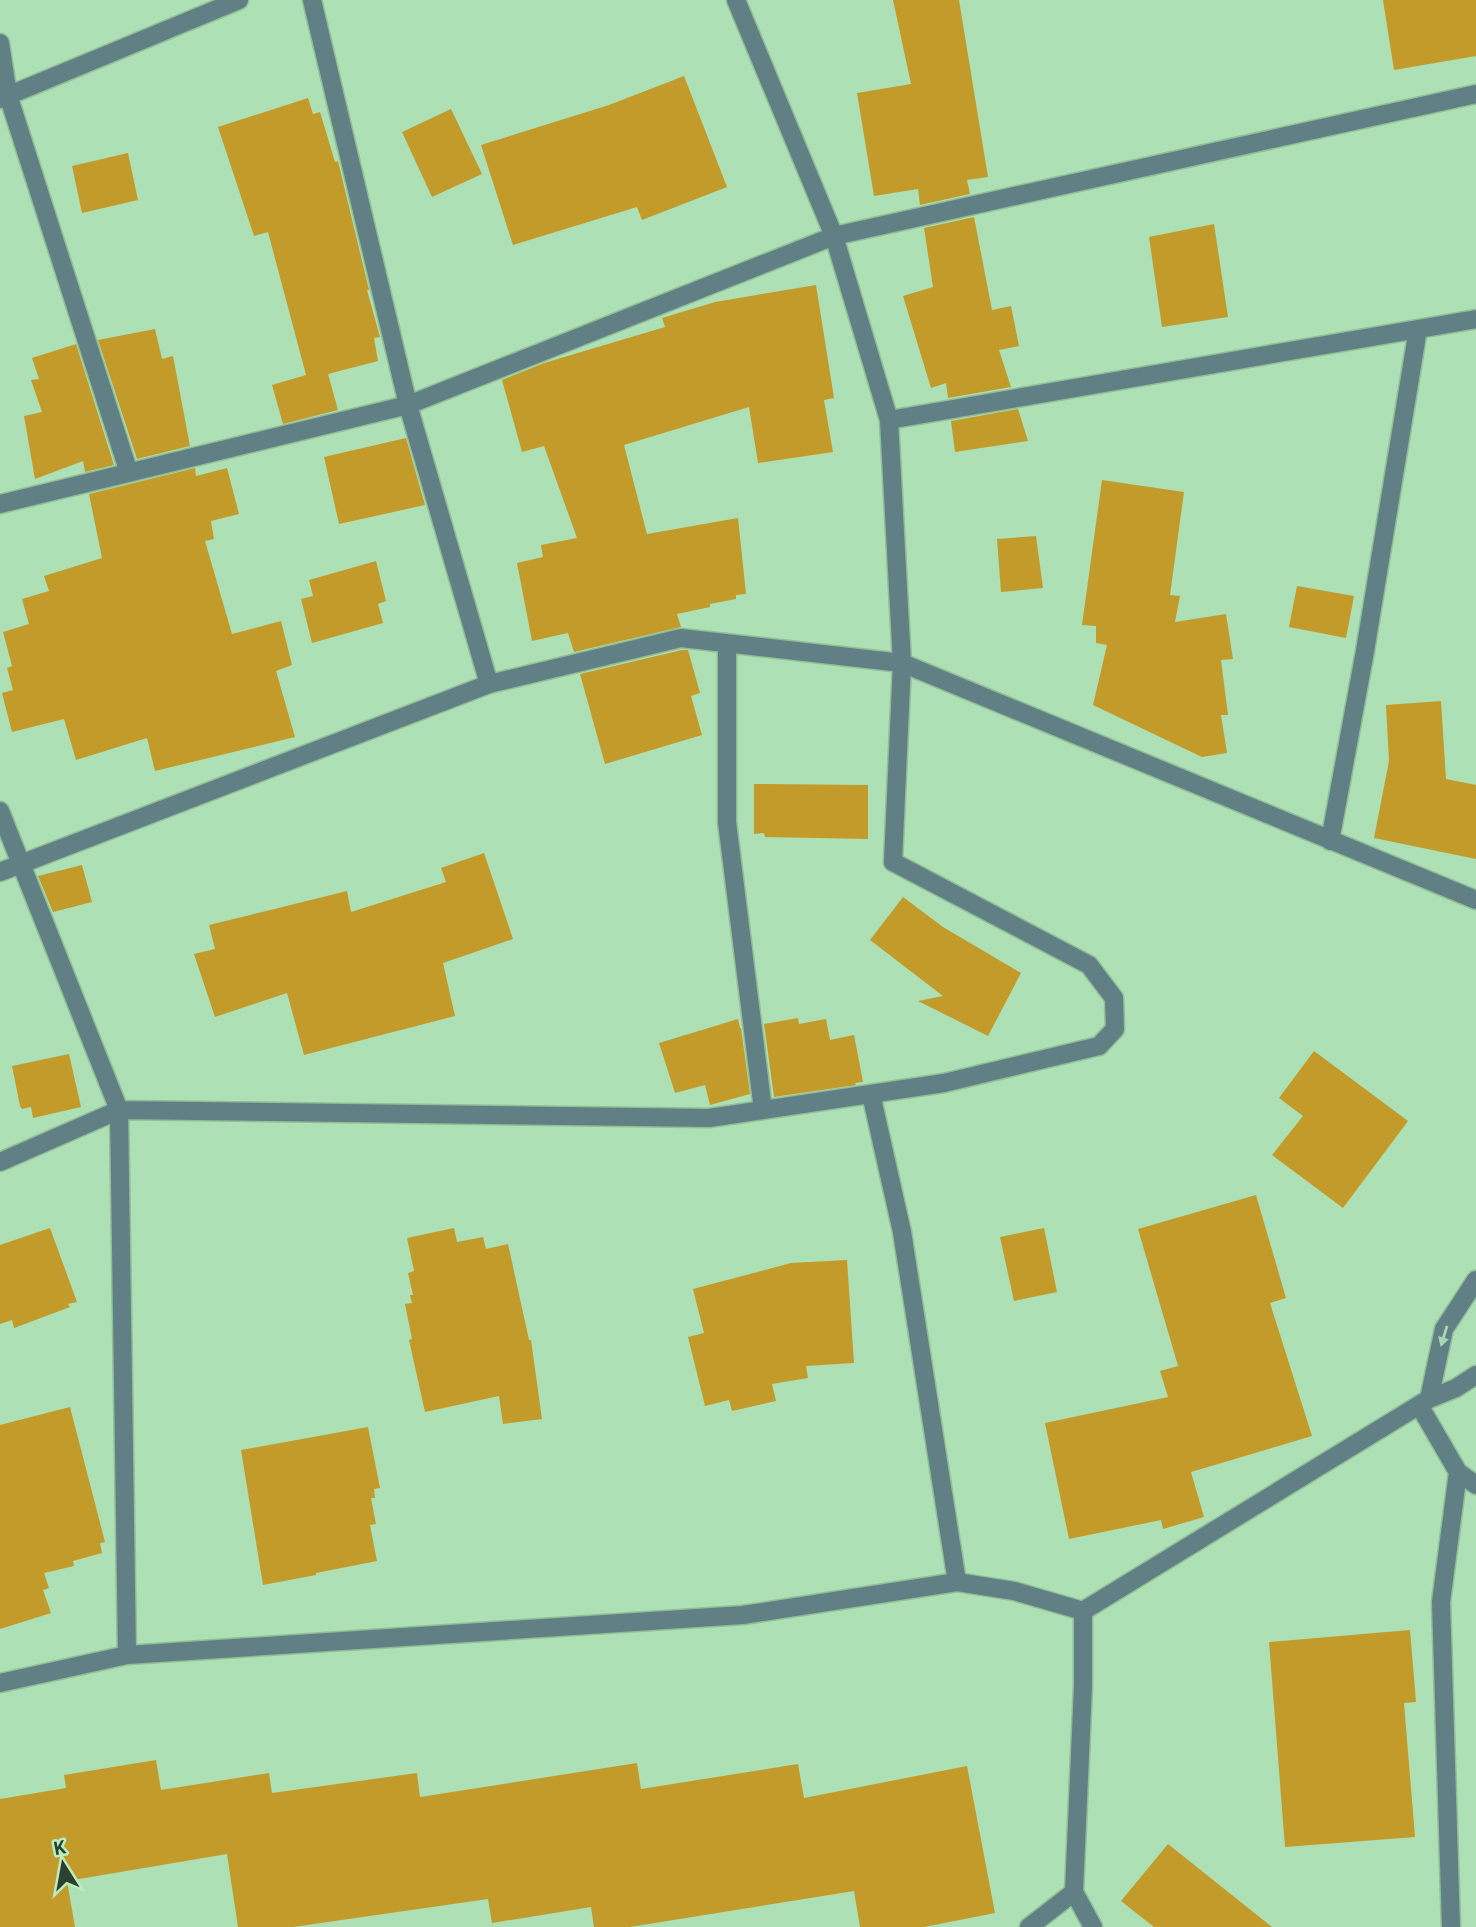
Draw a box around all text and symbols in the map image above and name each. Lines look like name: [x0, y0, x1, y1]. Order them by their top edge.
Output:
one-way arrow: [1438, 1325, 1448, 1346]
north arrow: [28, 1829, 98, 1899]
text: K: [52, 1834, 68, 1859]

